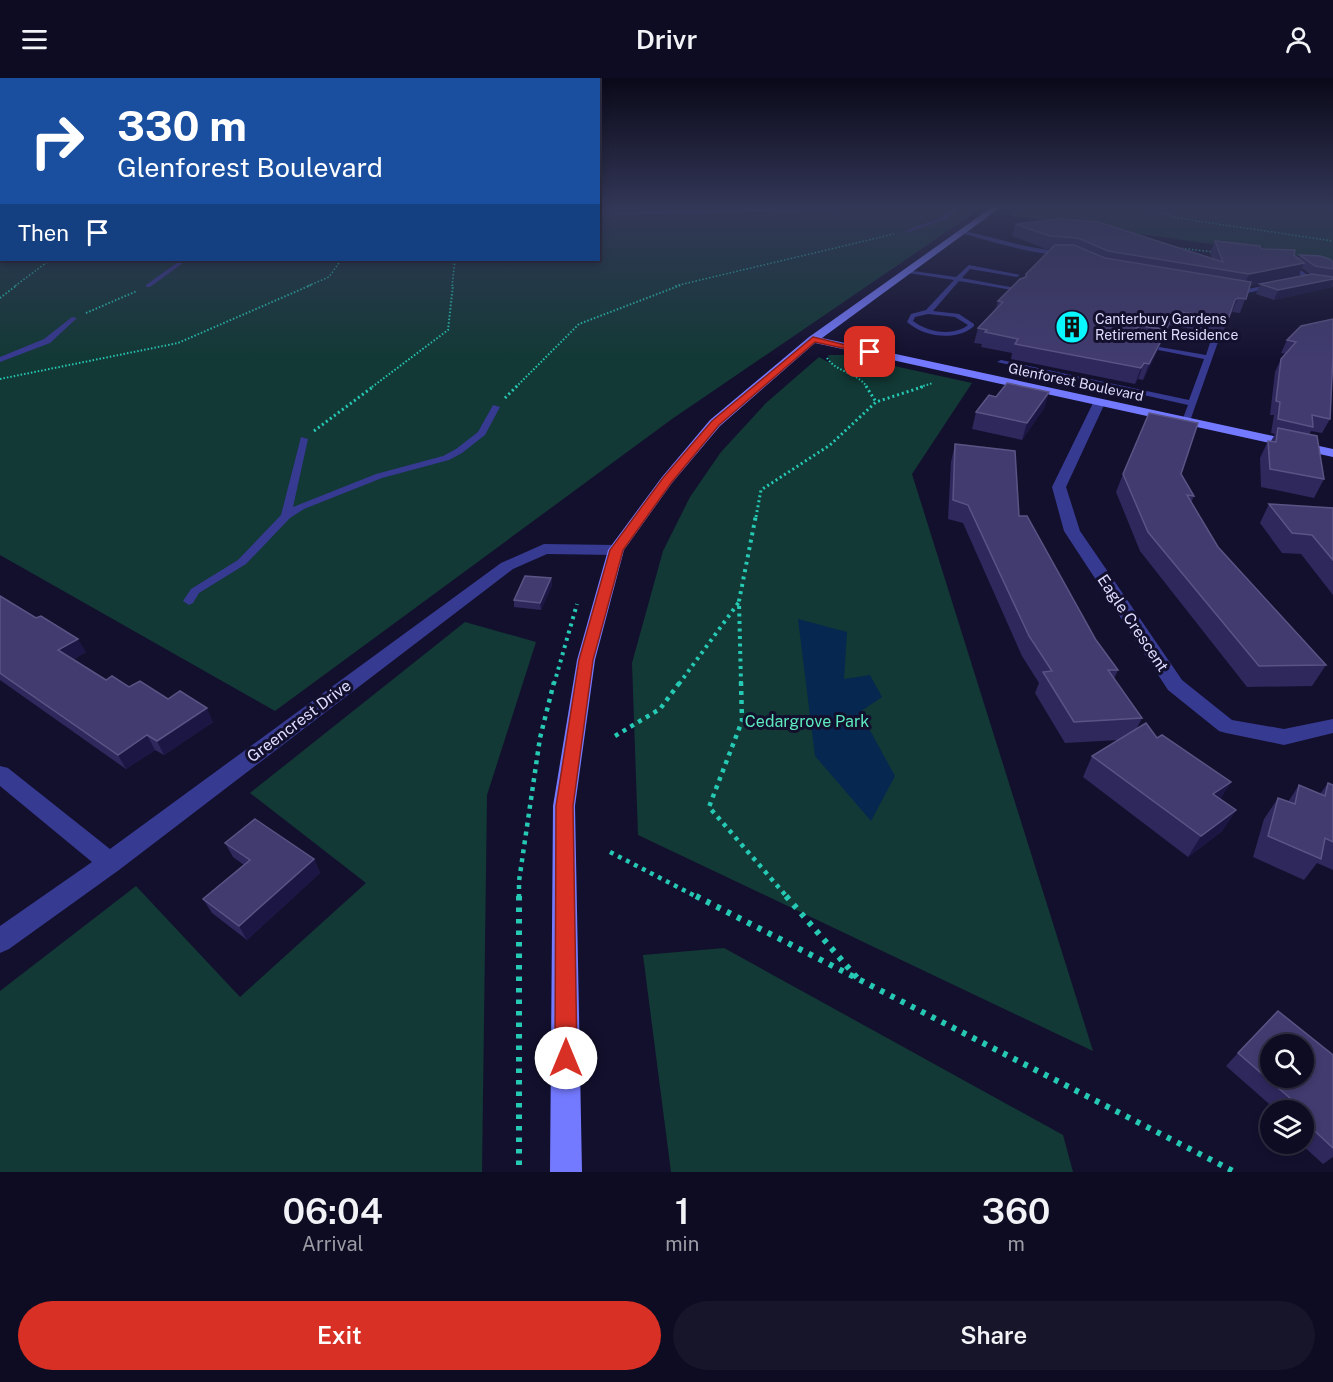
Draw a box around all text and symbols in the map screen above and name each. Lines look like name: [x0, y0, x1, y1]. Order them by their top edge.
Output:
icon: menu: [18, 23, 51, 56]
text: Drivr: [636, 23, 697, 55]
icon: person: [1282, 23, 1315, 56]
text: 330 m: [117, 101, 247, 150]
icon: right: [18, 102, 96, 180]
text: Glenforest Boulevard: [117, 151, 383, 183]
icon: arrive: [81, 216, 114, 249]
text: Then: [18, 220, 69, 246]
building icon: Canterbury Gardens Retirement Residence: [1054, 309, 1090, 345]
place label: Canterbury Gardens Retirement Residence: [1095, 311, 1238, 343]
pin: [844, 326, 895, 377]
icon: arrive: [853, 335, 886, 368]
street label: Glenforest Boulevard: [1007, 360, 1145, 404]
street label: Eagle Crescent: [1094, 571, 1172, 675]
street label: Greencrest Drive: [243, 676, 355, 766]
park label: Cedargrove Park: [745, 712, 869, 731]
position arrow: [534, 1026, 598, 1090]
map controls: [1260, 1034, 1314, 1154]
button: search: [1260, 1034, 1314, 1088]
button: layers: [1260, 1100, 1314, 1154]
text: 06:04: [282, 1190, 383, 1232]
text: 1: [675, 1190, 690, 1232]
text: 360: [982, 1190, 1051, 1232]
text: Arrival: [302, 1232, 364, 1256]
text: min: [665, 1232, 699, 1256]
text: m: [1007, 1232, 1025, 1256]
button: Exit: [18, 1301, 661, 1370]
button: Share: [673, 1301, 1315, 1370]

